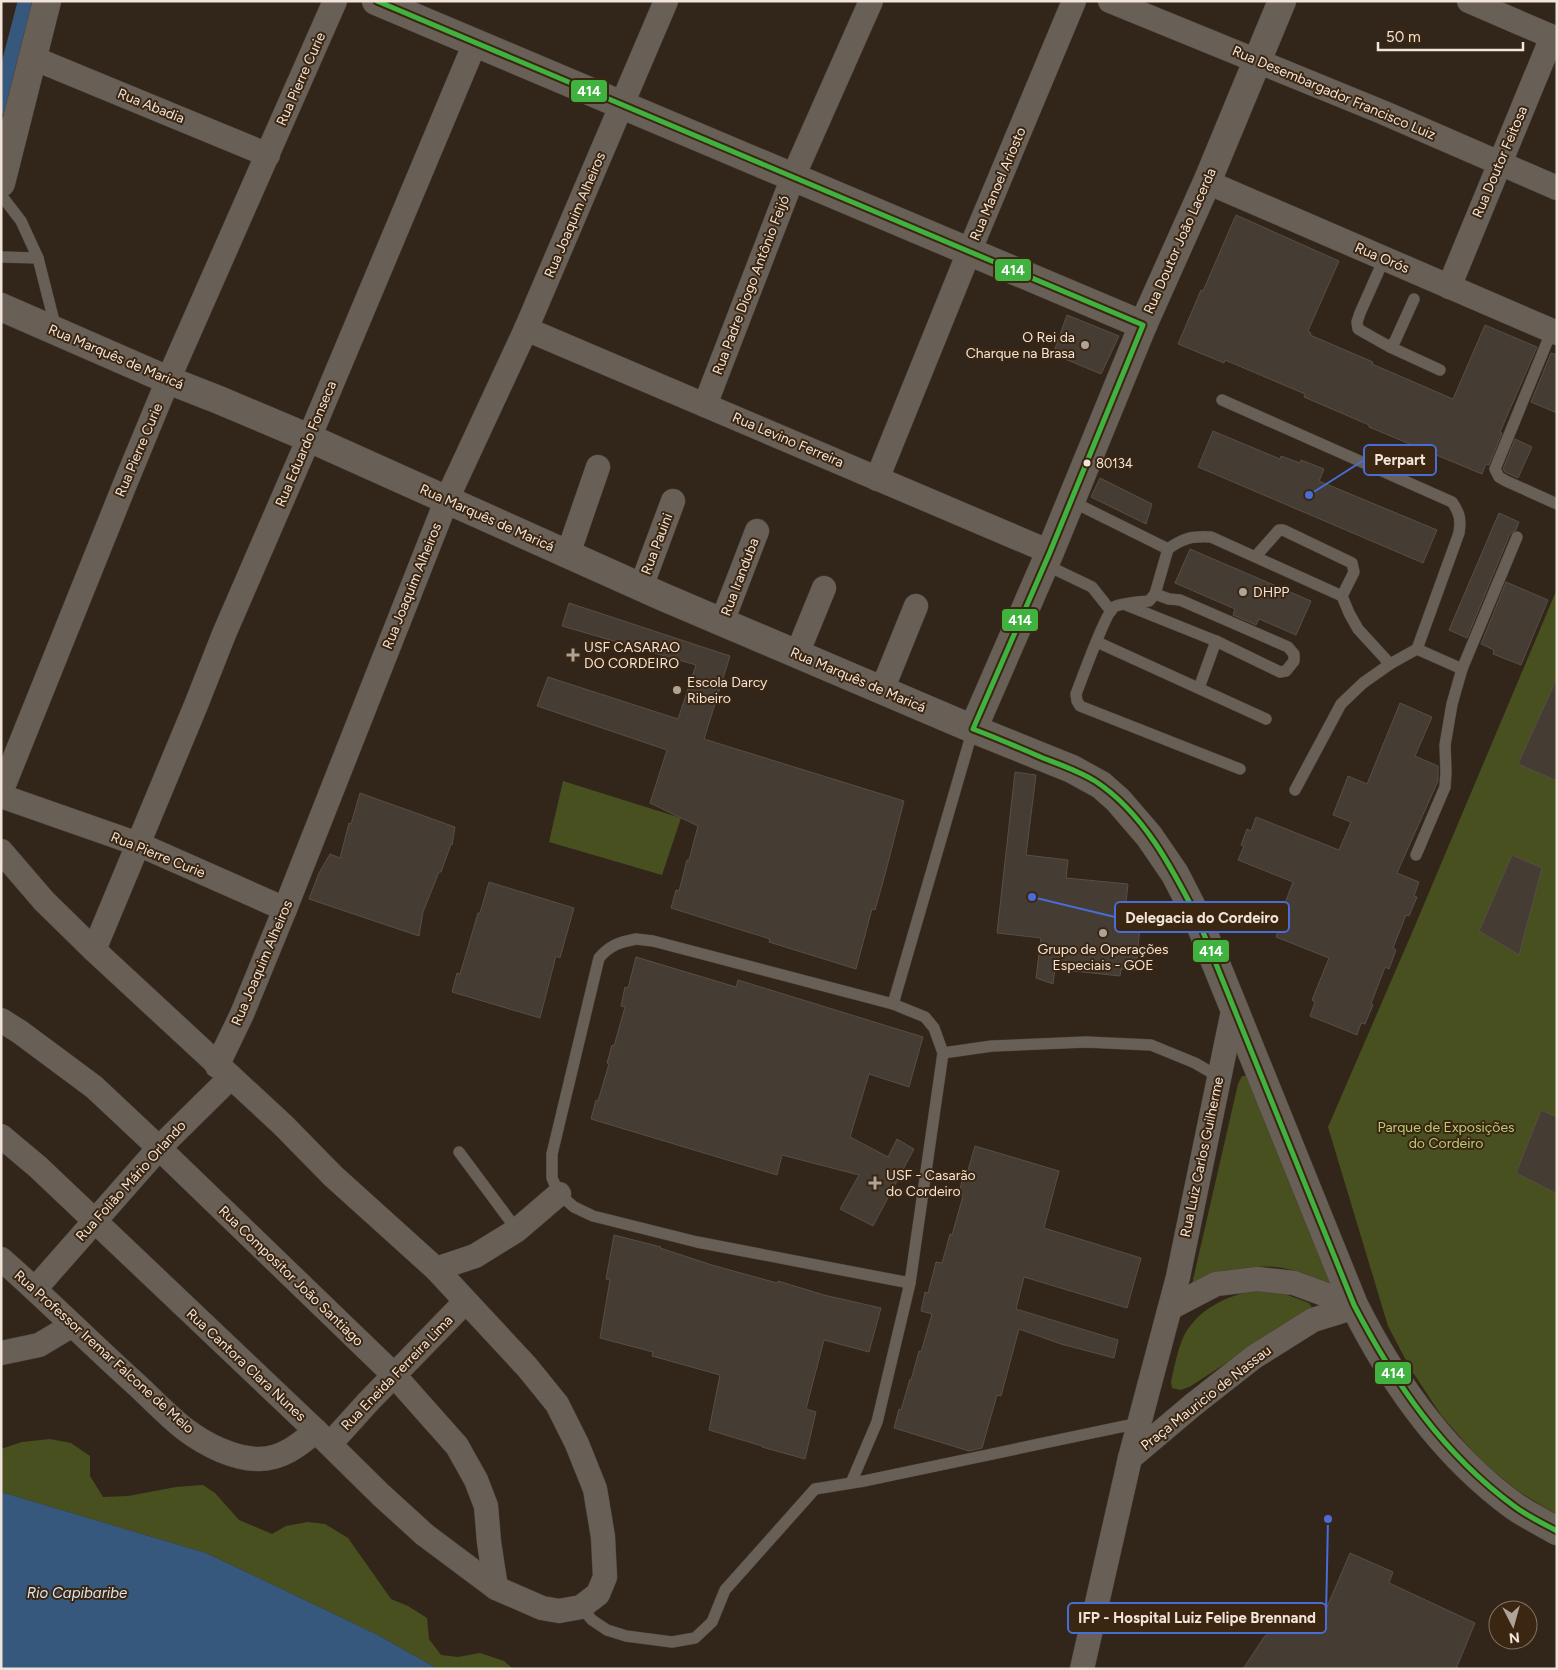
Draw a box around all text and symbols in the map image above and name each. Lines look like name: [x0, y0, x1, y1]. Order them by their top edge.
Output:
scale bar: [1378, 20, 1523, 52]
text: 50 m: [1386, 28, 1421, 46]
street label: Rua Pierre Curie: [273, 29, 329, 128]
street label: Rua Desembargador Francisco Luiz: [1230, 42, 1438, 144]
line badge: 414: [570, 79, 608, 103]
text: 414: [577, 83, 601, 100]
street label: Rua Abadia: [115, 85, 187, 127]
street label: Rua Doutor Feitosa: [1469, 104, 1531, 220]
street label: Rua Manoel Ariosto: [966, 125, 1030, 243]
street label: Rua Joaquim Alheiros: [541, 150, 609, 280]
street label: Rua Doutor João Lacerda: [1140, 165, 1220, 317]
street label: Rua Padre Diogo Antônio Feijó: [709, 193, 793, 377]
street label: Rua Orós: [1352, 239, 1412, 277]
line badge: 414: [994, 258, 1032, 282]
text: 414: [1001, 262, 1025, 279]
street label: Rua Marquês de Maricá: [46, 321, 186, 393]
place label: O Rei da Charque na Brasa: [966, 329, 1075, 362]
marker: O Rei da Charque na Brasa: [1079, 339, 1091, 351]
street label: Rua Eduardo Fonseca: [272, 378, 340, 510]
street label: Rua Pierre Curie: [112, 400, 167, 499]
street label: Rua Levino Ferreira: [730, 409, 846, 471]
callout: Perpart: [1364, 445, 1436, 475]
text: Perpart: [1374, 451, 1426, 469]
place label: 80134: [1096, 456, 1133, 471]
marker: 80134: [1082, 458, 1092, 468]
street label: Rua Marquês de Maricá: [417, 481, 557, 555]
street label: Rua Pauini: [638, 511, 676, 577]
street label: Rua Joaquim Alheiros: [379, 520, 445, 652]
street label: Rua Iranduba: [717, 536, 763, 618]
place label: DHPP: [1253, 584, 1289, 601]
marker: DHPP: [1237, 586, 1249, 598]
line badge: 414: [1001, 608, 1039, 632]
text: 414: [1008, 612, 1032, 629]
place label: USF CASARAO DO CORDEIRO: [584, 639, 680, 672]
street label: Rua Marquês de Maricá: [788, 644, 928, 716]
marker: USF CASARAO DO CORDEIRO: [566, 648, 580, 662]
place label: Escola Darcy Ribeiro: [687, 674, 768, 707]
marker: Escola Darcy Ribeiro: [671, 684, 683, 696]
street label: Rua Pierre Curie: [108, 828, 208, 882]
street label: Rua Joaquim Alheiros: [228, 898, 296, 1028]
callout: Delegacia do Cordeiro: [1115, 902, 1289, 932]
text: Delegacia do Cordeiro: [1125, 909, 1279, 927]
marker: Grupo de Operações Especiais - GOE: [1097, 927, 1109, 939]
line badge: 414: [1192, 939, 1230, 963]
place label: Grupo de Operações Especiais - GOE: [1038, 941, 1168, 974]
text: 414: [1199, 943, 1223, 960]
street label: Rua Luiz Carlos Guilherme: [1177, 1075, 1227, 1239]
street label: Rua Folião Mário Orlando: [72, 1117, 190, 1245]
park label: Parque de Exposições do Cordeiro: [1377, 1119, 1515, 1152]
place label: USF - Casarão do Cordeiro: [886, 1167, 976, 1200]
marker: USF - Casarão do Cordeiro: [868, 1176, 882, 1190]
street label: Rua Compositor João Santiago: [215, 1202, 367, 1350]
street label: Rua Professor Iremar Falcone de Melo: [11, 1267, 197, 1437]
street label: Rua Cantora Clara Nunes: [183, 1305, 309, 1425]
street label: Rua Eneida Ferreira Lima: [338, 1312, 456, 1434]
street label: Praça Mauricio de Nassau: [1138, 1342, 1274, 1454]
line badge: 414: [1374, 1361, 1412, 1385]
text: 414: [1381, 1365, 1405, 1382]
water label: Rio Capibaribe: [27, 1584, 127, 1602]
north arrow: [1488, 1600, 1538, 1650]
callout: IFP - Hospital Luiz Felipe Brennand: [1068, 1603, 1326, 1633]
text: IFP - Hospital Luiz Felipe Brennand: [1078, 1609, 1316, 1627]
text: N: [1508, 1628, 1521, 1646]

